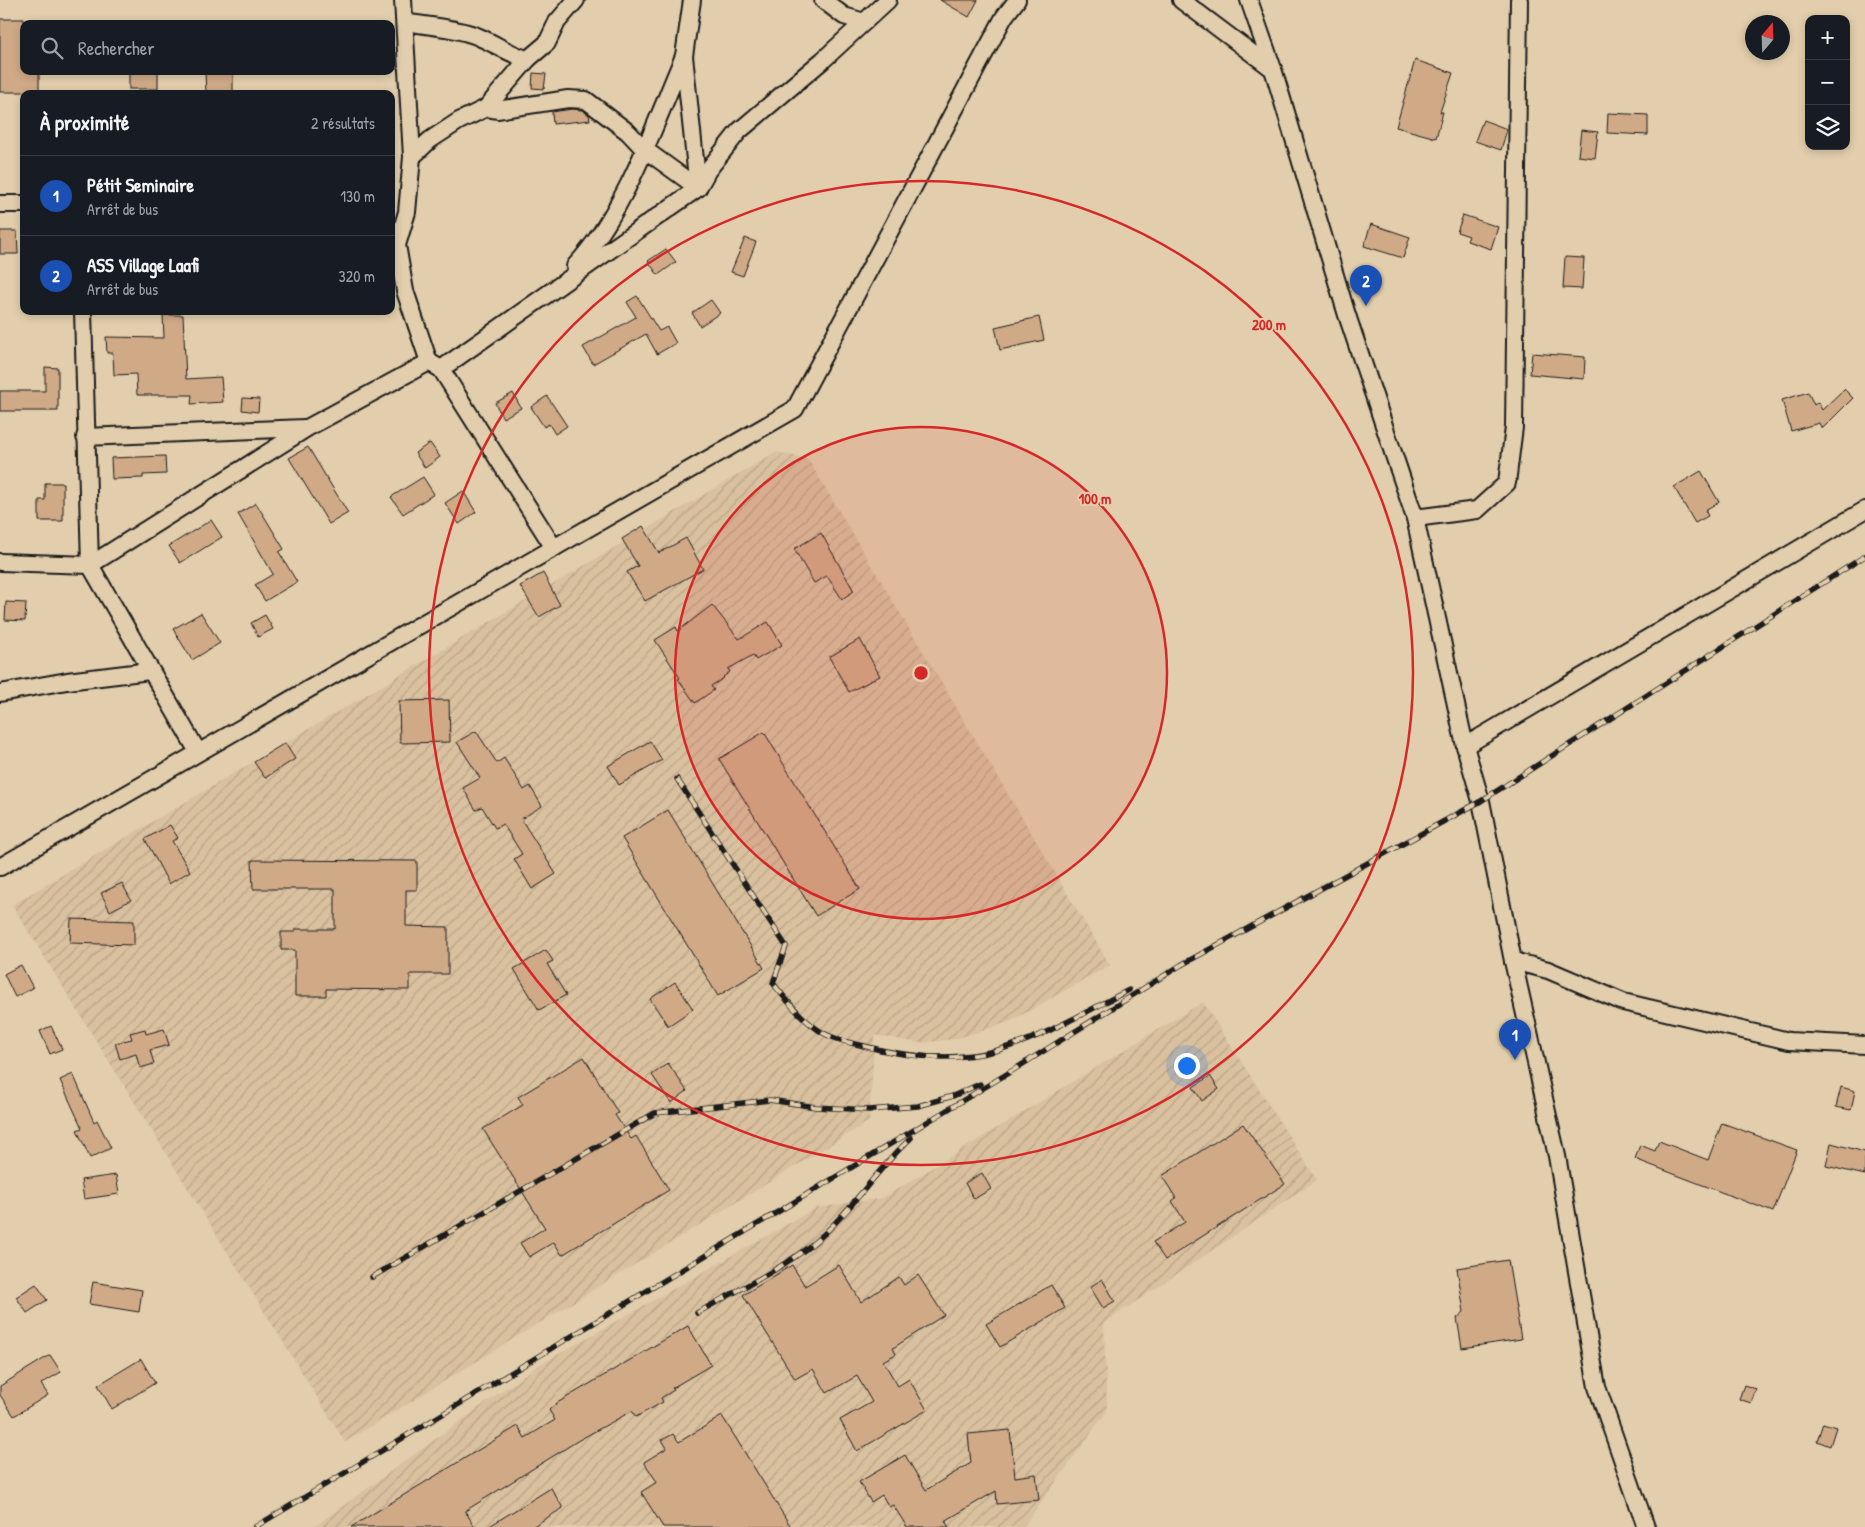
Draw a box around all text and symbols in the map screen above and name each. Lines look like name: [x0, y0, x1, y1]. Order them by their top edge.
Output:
north arrow: [1745, 15, 1790, 60]
map controls: [1805, 15, 1850, 150]
button: +: [1805, 15, 1850, 60]
search box: [20, 20, 395, 75]
icon: search: [38, 34, 66, 62]
text: Rechercher: [78, 35, 155, 61]
button: −: [1805, 60, 1850, 105]
button: layers: [1805, 105, 1850, 150]
text: À proximité: [40, 108, 129, 137]
text: 2 résultats: [311, 112, 375, 134]
text: Pétit Seminaire: [87, 172, 194, 198]
text: 1: [53, 185, 59, 207]
text: 130 m: [340, 185, 375, 207]
text: Arrêt de bus: [87, 198, 158, 220]
text: ASS Village Laafi: [87, 252, 199, 278]
text: 2: [52, 265, 60, 287]
text: 320 m: [339, 265, 375, 287]
pin: 2: [1350, 265, 1382, 306]
text: Arrêt de bus: [87, 278, 158, 300]
text: 200 m: [1252, 314, 1286, 335]
text: 100 m: [1079, 488, 1111, 509]
centre of rings: [912, 664, 930, 682]
pin: 1: [1499, 1019, 1531, 1060]
your location: [1174, 1053, 1200, 1079]

